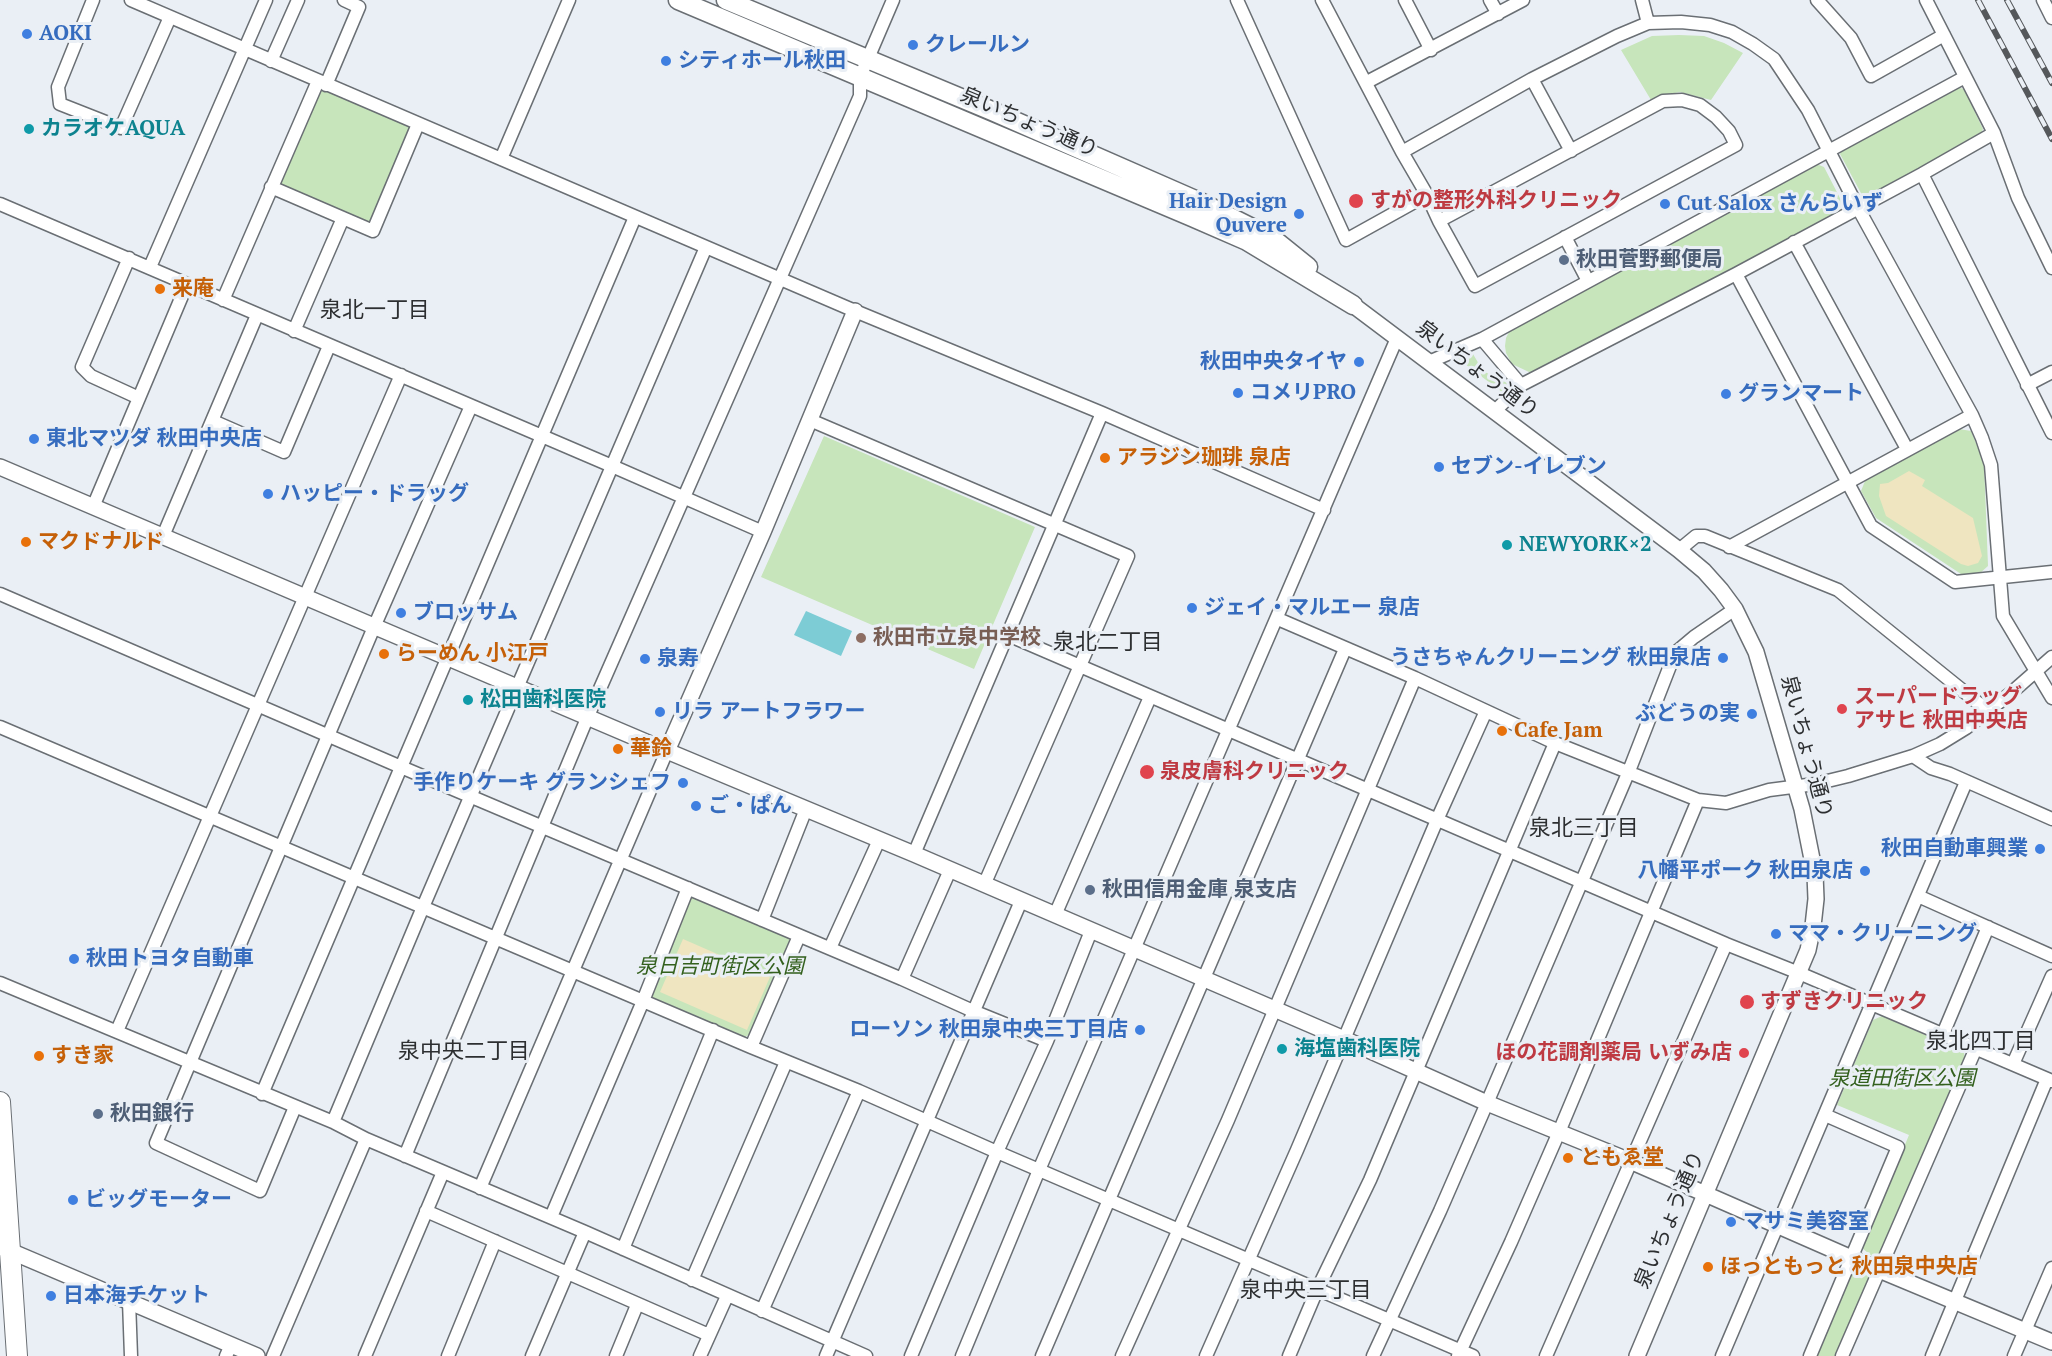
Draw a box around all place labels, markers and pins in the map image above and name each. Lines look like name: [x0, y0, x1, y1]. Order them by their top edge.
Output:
place label: AOKI: [39, 21, 92, 47]
marker: AOKI: [20, 27, 34, 41]
place label: クレールン: [925, 32, 1030, 58]
marker: クレールン: [906, 38, 920, 52]
place label: シティホール秋田: [678, 48, 846, 74]
marker: シティホール秋田: [659, 54, 673, 68]
place label: カラオケAQUA: [41, 116, 185, 142]
marker: カラオケAQUA: [22, 122, 36, 136]
place label: すがの整形外科クリニック: [1370, 188, 1622, 214]
place label: Hair Design Quvere: [1169, 189, 1287, 239]
place label: Cut Salox さんらいず: [1677, 191, 1883, 217]
marker: すがの整形外科クリニック: [1347, 192, 1365, 210]
marker: Cut Salox さんらいず: [1658, 197, 1672, 211]
marker: Hair Design Quvere: [1292, 207, 1306, 221]
place label: 秋田菅野郵便局: [1576, 247, 1723, 273]
marker: 秋田菅野郵便局: [1557, 253, 1571, 267]
place label: 来庵: [172, 276, 214, 302]
marker: 来庵: [153, 282, 167, 296]
place label: 秋田中央タイヤ: [1200, 349, 1347, 375]
marker: 秋田中央タイヤ: [1352, 355, 1366, 369]
place label: コメリPRO: [1250, 380, 1356, 406]
place label: グランマート: [1738, 381, 1864, 407]
marker: コメリPRO: [1231, 386, 1245, 400]
marker: グランマート: [1719, 387, 1733, 401]
place label: 東北マツダ 秋田中央店: [46, 426, 262, 452]
marker: 東北マツダ 秋田中央店: [27, 432, 41, 446]
place label: アラジン珈琲 泉店: [1117, 445, 1291, 471]
marker: アラジン珈琲 泉店: [1098, 451, 1112, 465]
place label: セブン-イレブン: [1451, 454, 1607, 480]
marker: セブン-イレブン: [1432, 460, 1446, 474]
place label: ハッピー・ドラッグ: [280, 481, 469, 507]
marker: ハッピー・ドラッグ: [261, 487, 275, 501]
place label: マクドナルド: [38, 529, 164, 555]
place label: NEWYORK×2: [1519, 532, 1652, 558]
marker: マクドナルド: [19, 535, 33, 549]
marker: NEWYORK×2: [1500, 538, 1514, 552]
place label: ジェイ・マルエー 泉店: [1204, 595, 1420, 621]
place label: ブロッサム: [413, 600, 518, 626]
marker: ジェイ・マルエー 泉店: [1185, 601, 1199, 615]
marker: ブロッサム: [394, 606, 408, 620]
place label: 秋田市立泉中学校: [873, 625, 1041, 651]
marker: 秋田市立泉中学校: [854, 631, 868, 645]
place label: らーめん 小江戸: [396, 641, 549, 667]
place label: うさちゃんクリーニング 秋田泉店: [1390, 645, 1711, 671]
place label: 泉寿: [657, 646, 699, 672]
marker: らーめん 小江戸: [377, 647, 391, 661]
marker: うさちゃんクリーニング 秋田泉店: [1716, 651, 1730, 665]
marker: 泉寿: [638, 652, 652, 666]
place label: スーパードラッグ アサヒ 秋田中央店: [1854, 684, 2028, 734]
place label: 松田歯科医院: [480, 687, 606, 713]
marker: 松田歯科医院: [461, 693, 475, 707]
place label: リラ アートフラワー: [672, 699, 865, 725]
place label: ぶどうの実: [1635, 701, 1740, 727]
marker: スーパードラッグ アサヒ 秋田中央店: [1835, 702, 1849, 716]
marker: リラ アートフラワー: [653, 705, 667, 719]
marker: ぶどうの実: [1745, 707, 1759, 721]
place label: Cafe Jam: [1514, 718, 1603, 744]
marker: Cafe Jam: [1495, 724, 1509, 738]
place label: 華鈴: [630, 736, 672, 762]
marker: 華鈴: [611, 742, 625, 756]
place label: 泉皮膚科クリニック: [1160, 759, 1349, 785]
marker: 泉皮膚科クリニック: [1138, 763, 1156, 781]
place label: 手作りケーキ グランシェフ: [413, 770, 671, 796]
marker: 手作りケーキ グランシェフ: [676, 776, 690, 790]
place label: ご・ぱん: [708, 793, 792, 819]
marker: ご・ぱん: [689, 799, 703, 813]
place label: 秋田自動車興業: [1881, 836, 2028, 862]
marker: 秋田自動車興業: [2033, 842, 2047, 856]
place label: 八幡平ポーク 秋田泉店: [1637, 858, 1853, 884]
marker: 八幡平ポーク 秋田泉店: [1858, 864, 1872, 878]
place label: 秋田信用金庫 泉支店: [1102, 877, 1297, 903]
marker: 秋田信用金庫 泉支店: [1083, 883, 1097, 897]
place label: ママ・クリーニング: [1788, 921, 1977, 947]
marker: ママ・クリーニング: [1769, 927, 1783, 941]
place label: 秋田トヨタ自動車: [86, 946, 254, 972]
marker: 秋田トヨタ自動車: [67, 952, 81, 966]
place label: すずきクリニック: [1760, 989, 1928, 1015]
marker: すずきクリニック: [1738, 993, 1756, 1011]
place label: ローソン 秋田泉中央三丁目店: [849, 1017, 1128, 1043]
marker: ローソン 秋田泉中央三丁目店: [1133, 1023, 1147, 1037]
place label: 海塩歯科医院: [1294, 1036, 1420, 1062]
place label: ほの花調剤薬局 いずみ店: [1495, 1040, 1732, 1066]
marker: 海塩歯科医院: [1275, 1042, 1289, 1056]
place label: すき家: [51, 1043, 114, 1069]
marker: ほの花調剤薬局 いずみ店: [1737, 1046, 1751, 1060]
marker: すき家: [32, 1049, 46, 1063]
place label: 秋田銀行: [110, 1101, 194, 1127]
marker: 秋田銀行: [91, 1107, 105, 1121]
place label: ともゑ堂: [1580, 1145, 1664, 1171]
marker: ともゑ堂: [1561, 1151, 1575, 1165]
place label: ビッグモーター: [85, 1187, 232, 1213]
marker: ビッグモーター: [66, 1193, 80, 1207]
place label: マサミ美容室: [1743, 1209, 1869, 1235]
marker: マサミ美容室: [1724, 1215, 1738, 1229]
place label: ほっともっと 秋田泉中央店: [1720, 1254, 1978, 1280]
marker: ほっともっと 秋田泉中央店: [1701, 1260, 1715, 1274]
place label: 日本海チケット: [63, 1283, 210, 1309]
marker: 日本海チケット: [44, 1289, 58, 1303]

